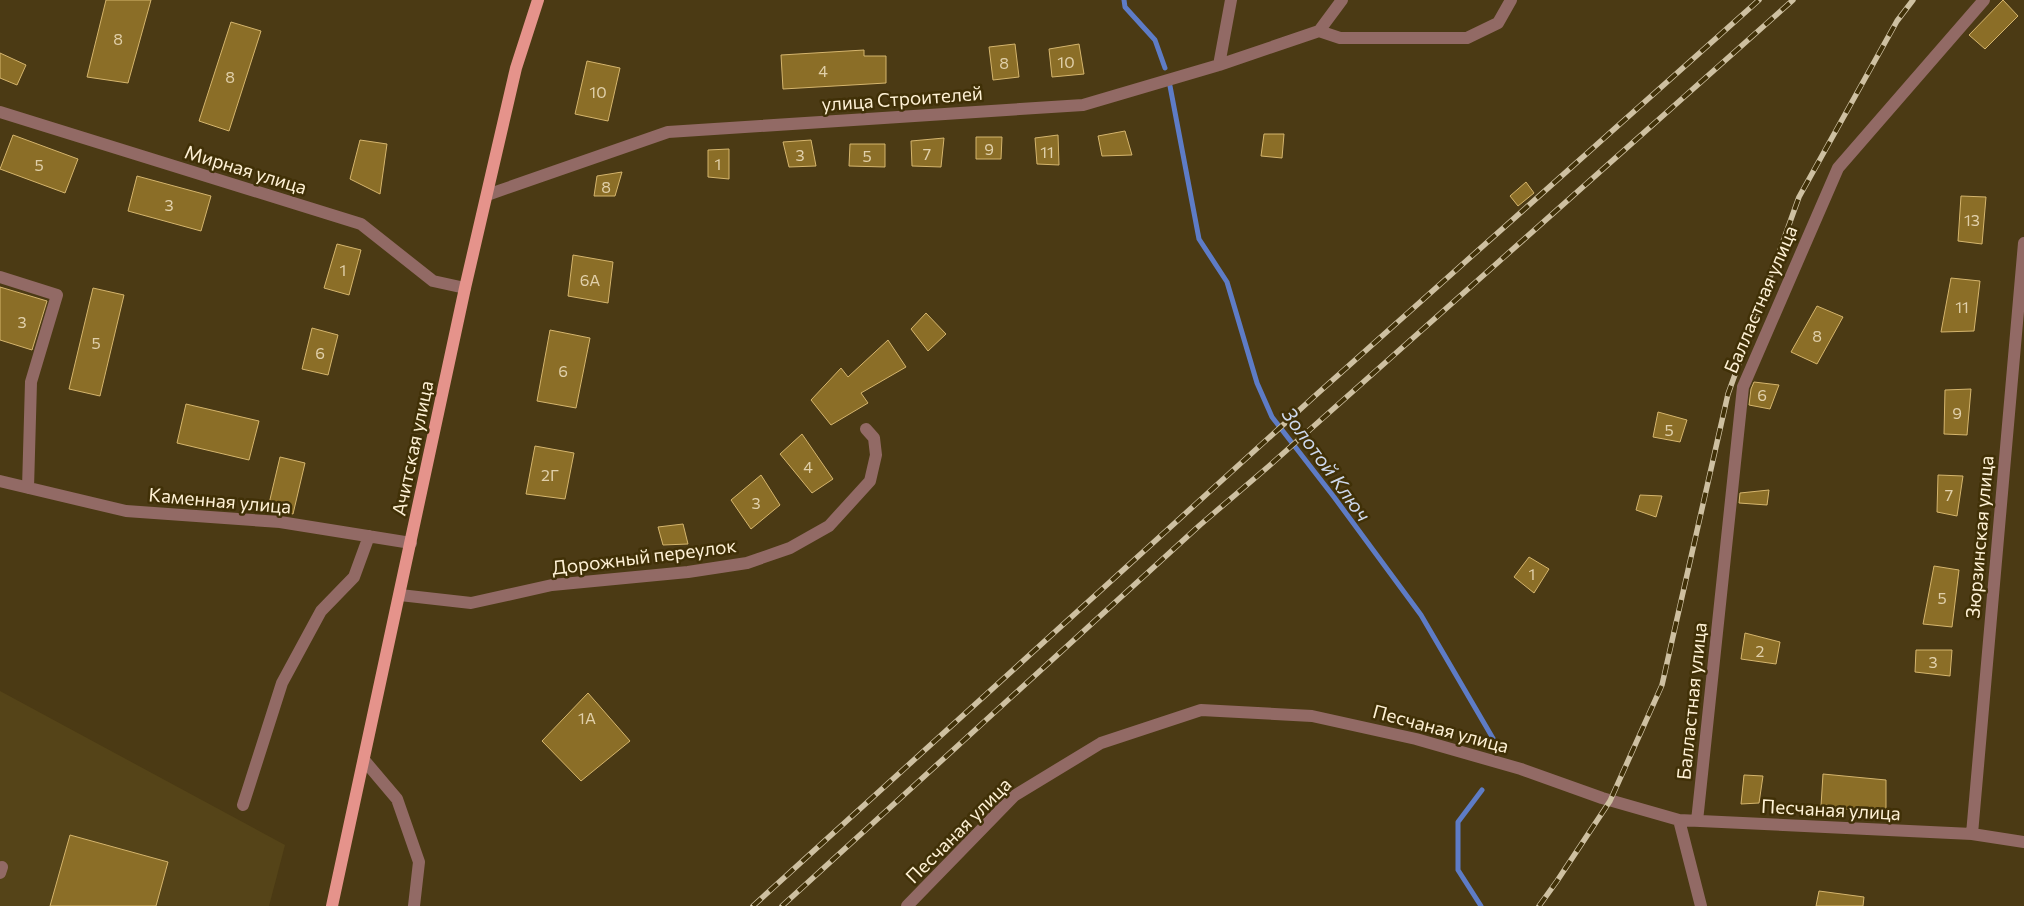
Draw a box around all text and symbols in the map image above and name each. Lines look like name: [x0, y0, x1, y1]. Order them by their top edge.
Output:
house number: 8: [113, 29, 123, 48]
house number: 10: [1057, 52, 1075, 71]
house number: 8: [999, 53, 1009, 72]
house number: 4: [818, 61, 828, 80]
house number: 8: [225, 67, 235, 86]
street label: улица Строителей: [821, 81, 983, 115]
house number: 10: [589, 82, 607, 101]
house number: 9: [984, 139, 994, 158]
street label: Мирная улица: [182, 140, 310, 198]
house number: 11: [1040, 142, 1054, 161]
house number: 7: [923, 144, 931, 163]
house number: 3: [795, 145, 805, 164]
house number: 5: [862, 146, 872, 165]
house number: 1: [715, 154, 721, 173]
house number: 5: [34, 155, 44, 174]
house number: 8: [601, 177, 611, 196]
house number: 3: [164, 195, 174, 214]
house number: 13: [1964, 210, 1980, 229]
street label: Балластная улица: [1719, 222, 1801, 376]
house number: 1: [340, 260, 346, 279]
house number: 6А: [580, 270, 600, 289]
house number: 11: [1955, 297, 1969, 316]
house number: 3: [17, 312, 27, 331]
house number: 8: [1812, 326, 1822, 345]
house number: 5: [91, 333, 101, 352]
house number: 6: [315, 343, 325, 362]
house number: 6: [558, 361, 568, 380]
street label: Ачитская улица: [386, 379, 438, 517]
house number: 6: [1757, 385, 1767, 404]
water label: Золотой Ключ: [1278, 402, 1377, 526]
house number: 9: [1952, 403, 1962, 422]
house number: 5: [1664, 420, 1674, 439]
street label: Зюрзинская улица: [1960, 455, 1998, 619]
house number: 4: [803, 457, 813, 476]
house number: 2Г: [541, 465, 559, 484]
street label: Каменная улица: [148, 482, 292, 518]
house number: 7: [1945, 485, 1953, 504]
house number: 3: [751, 493, 761, 512]
street label: Дорожный переулок: [550, 533, 738, 579]
house number: 1: [1529, 564, 1535, 583]
house number: 5: [1937, 588, 1947, 607]
street label: Балластная улица: [1671, 621, 1711, 781]
house number: 2: [1756, 641, 1765, 660]
house number: 3: [1928, 652, 1938, 671]
street label: Песчаная улица: [1370, 699, 1512, 757]
house number: 1А: [578, 708, 596, 727]
street label: Песчаная улица: [900, 772, 1016, 888]
street label: Песчаная улица: [1761, 794, 1901, 824]

